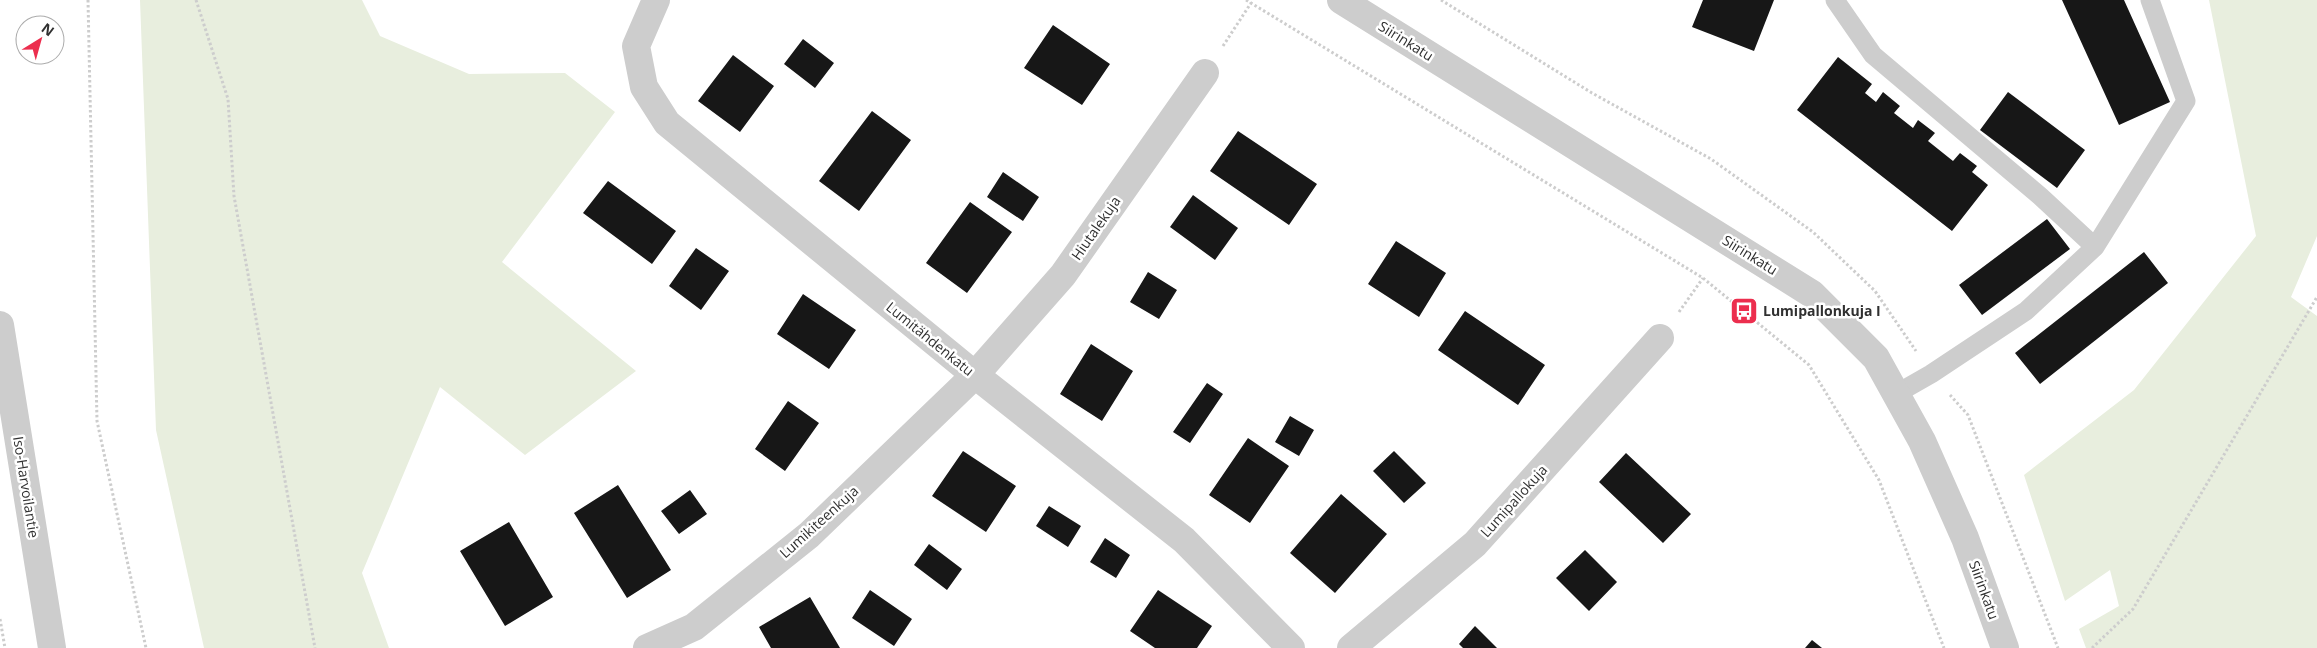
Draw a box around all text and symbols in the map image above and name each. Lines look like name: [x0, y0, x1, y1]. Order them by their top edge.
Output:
north arrow: [15, 15, 65, 65]
street label: Siirinkatu: [1375, 16, 1437, 65]
text: N: [38, 18, 58, 40]
street label: Hiutalekuja: [1067, 192, 1125, 263]
street label: Siirinkatu: [1719, 230, 1781, 279]
bus stop icon: Lumipallonkuja I: [1729, 296, 1759, 326]
street label: Lumitähdenkatu: [883, 297, 978, 380]
place label: Lumipallonkuja I: [1763, 301, 1881, 320]
street label: Iso-Harvoilantie: [9, 435, 44, 539]
street label: Lumipallokuja: [1476, 460, 1551, 541]
street label: Lumikiteenkuja: [775, 481, 862, 562]
street label: Siirinkatu: [1965, 558, 2004, 622]

